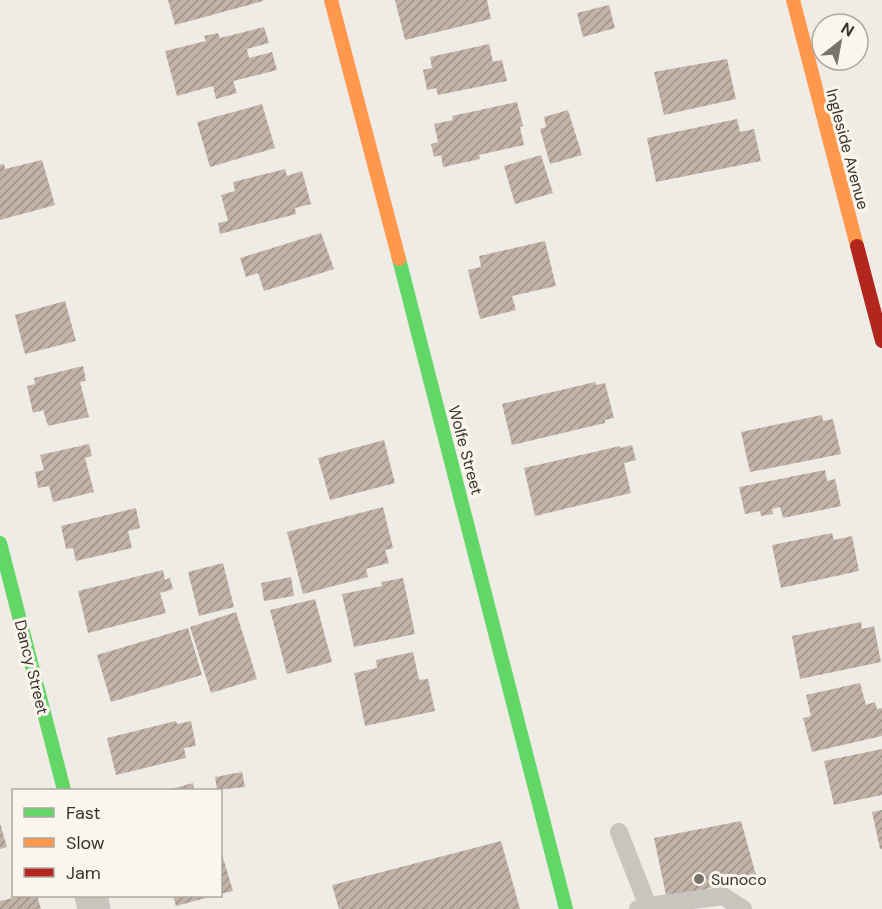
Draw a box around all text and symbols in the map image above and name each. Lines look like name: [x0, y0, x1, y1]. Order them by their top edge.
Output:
north arrow: [810, 12, 870, 72]
text: N: [837, 18, 858, 42]
street label: Ingleside Avenue: [821, 86, 874, 212]
street label: Wolfe Street: [444, 403, 488, 497]
street label: Dancy Street: [10, 618, 53, 717]
legend: [12, 789, 222, 897]
text: Fast: [66, 801, 101, 825]
text: Slow: [66, 831, 105, 855]
text: Jam: [66, 861, 101, 885]
place label: Sunoco: [711, 869, 767, 890]
marker: Sunoco: [692, 872, 706, 886]

